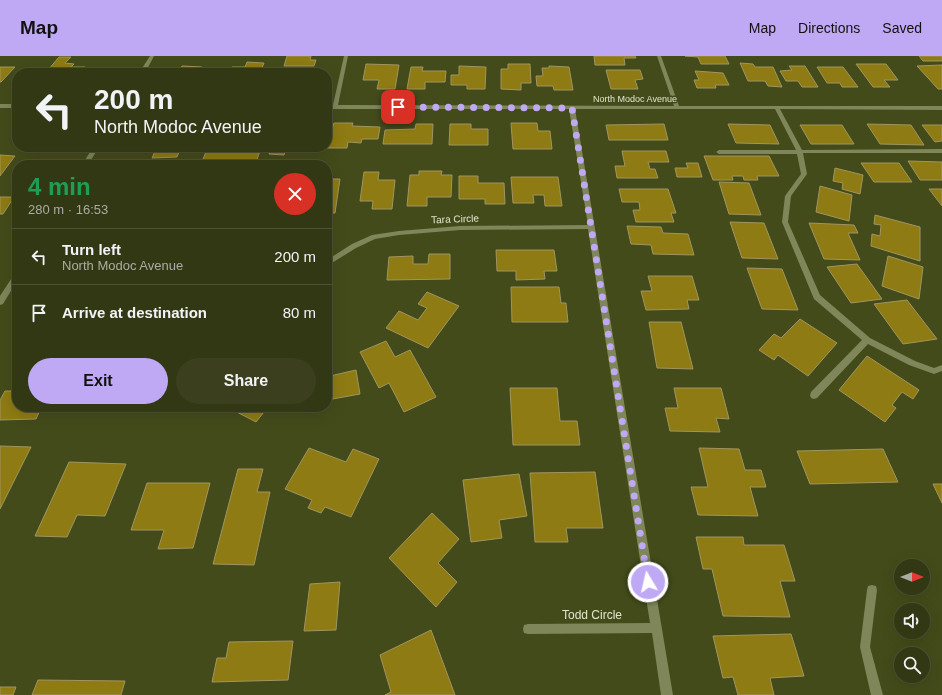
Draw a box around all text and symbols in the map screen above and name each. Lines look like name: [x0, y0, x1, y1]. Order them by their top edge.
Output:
text: Map: [20, 17, 58, 38]
text: Map: [749, 20, 776, 36]
text: Directions: [798, 20, 860, 36]
text: Saved: [882, 20, 922, 36]
icon: left: [28, 84, 80, 136]
text: 200 m: [94, 84, 173, 115]
pin: [381, 90, 415, 124]
street label: North Modoc Avenue: [593, 94, 677, 104]
icon: arrive: [387, 96, 409, 118]
text: North Modoc Avenue: [94, 117, 262, 137]
text: 4 min: [28, 173, 91, 200]
button: close: [274, 173, 316, 215]
text: 280 m · 16:53: [28, 202, 108, 217]
street label: Tara Circle: [431, 213, 480, 225]
text: Turn left: [62, 241, 121, 258]
icon: left: [28, 246, 50, 268]
text: 200 m: [274, 248, 316, 265]
text: North Modoc Avenue: [62, 258, 183, 273]
icon: arrive: [28, 302, 50, 324]
text: Arrive at destination: [62, 304, 207, 321]
text: 80 m: [283, 304, 316, 321]
button: Exit: [28, 358, 168, 404]
button: Share: [176, 358, 316, 404]
north arrow: [894, 559, 930, 595]
map controls: [894, 559, 930, 683]
position arrow: [627, 561, 669, 603]
button: sound: [894, 603, 930, 639]
street label: Todd Circle: [562, 608, 622, 622]
button: search: [894, 647, 930, 683]

